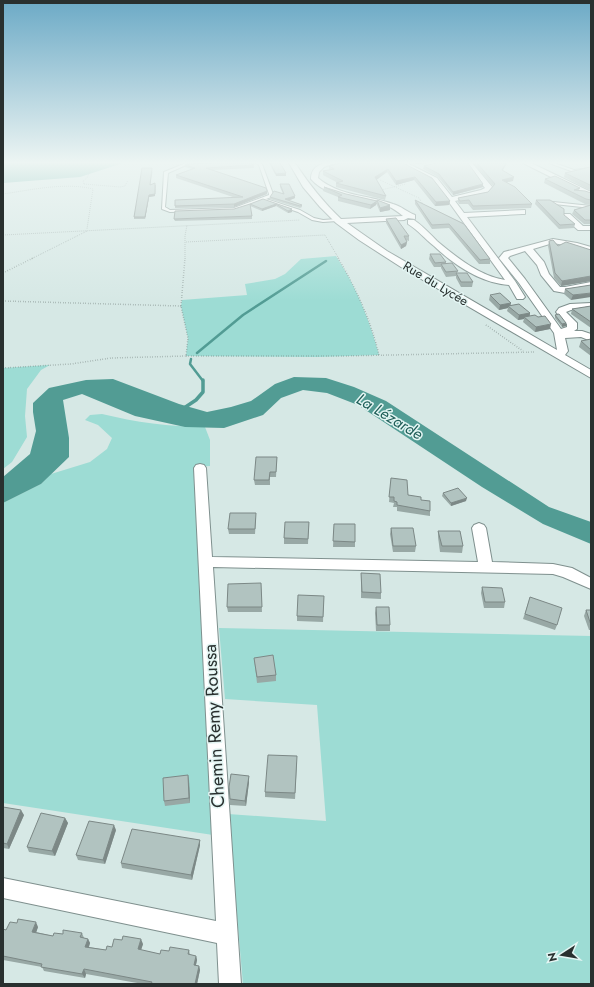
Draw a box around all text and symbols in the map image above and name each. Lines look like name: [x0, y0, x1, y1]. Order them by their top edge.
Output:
street label: Rue du Lycée: [399, 256, 472, 311]
water label: La Lézarde: [352, 388, 427, 445]
street label: Chemin Remy Roussa: [197, 644, 231, 808]
north arrow: [542, 935, 582, 975]
text: N: [543, 951, 561, 963]

